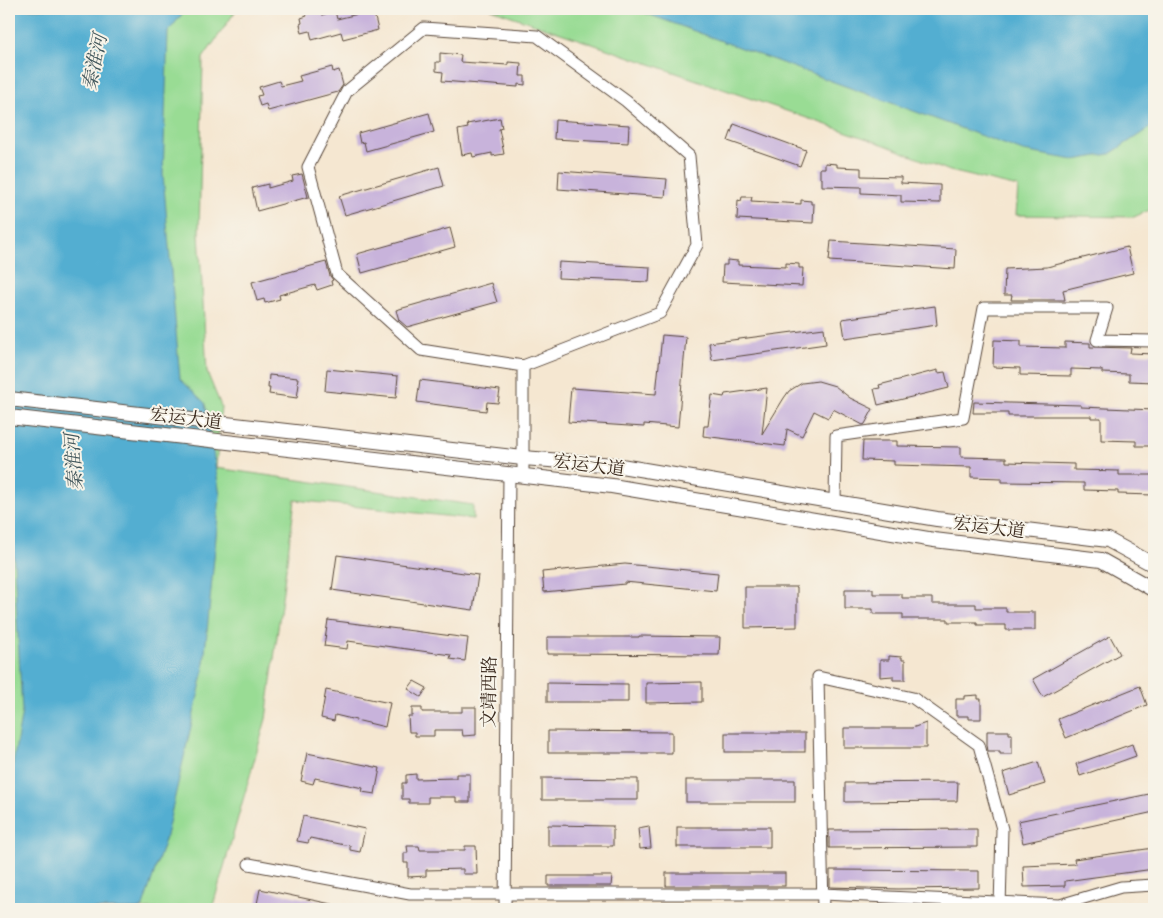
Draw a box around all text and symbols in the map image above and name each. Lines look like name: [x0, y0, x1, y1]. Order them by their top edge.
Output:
water label: 秦淮河: [77, 29, 113, 93]
street label: 宏运大道: [149, 403, 223, 434]
water label: 秦淮河: [60, 430, 88, 491]
street label: 宏运大道: [552, 450, 626, 481]
street label: 宏运大道: [952, 512, 1026, 543]
street label: 文靖西路: [477, 656, 502, 728]

